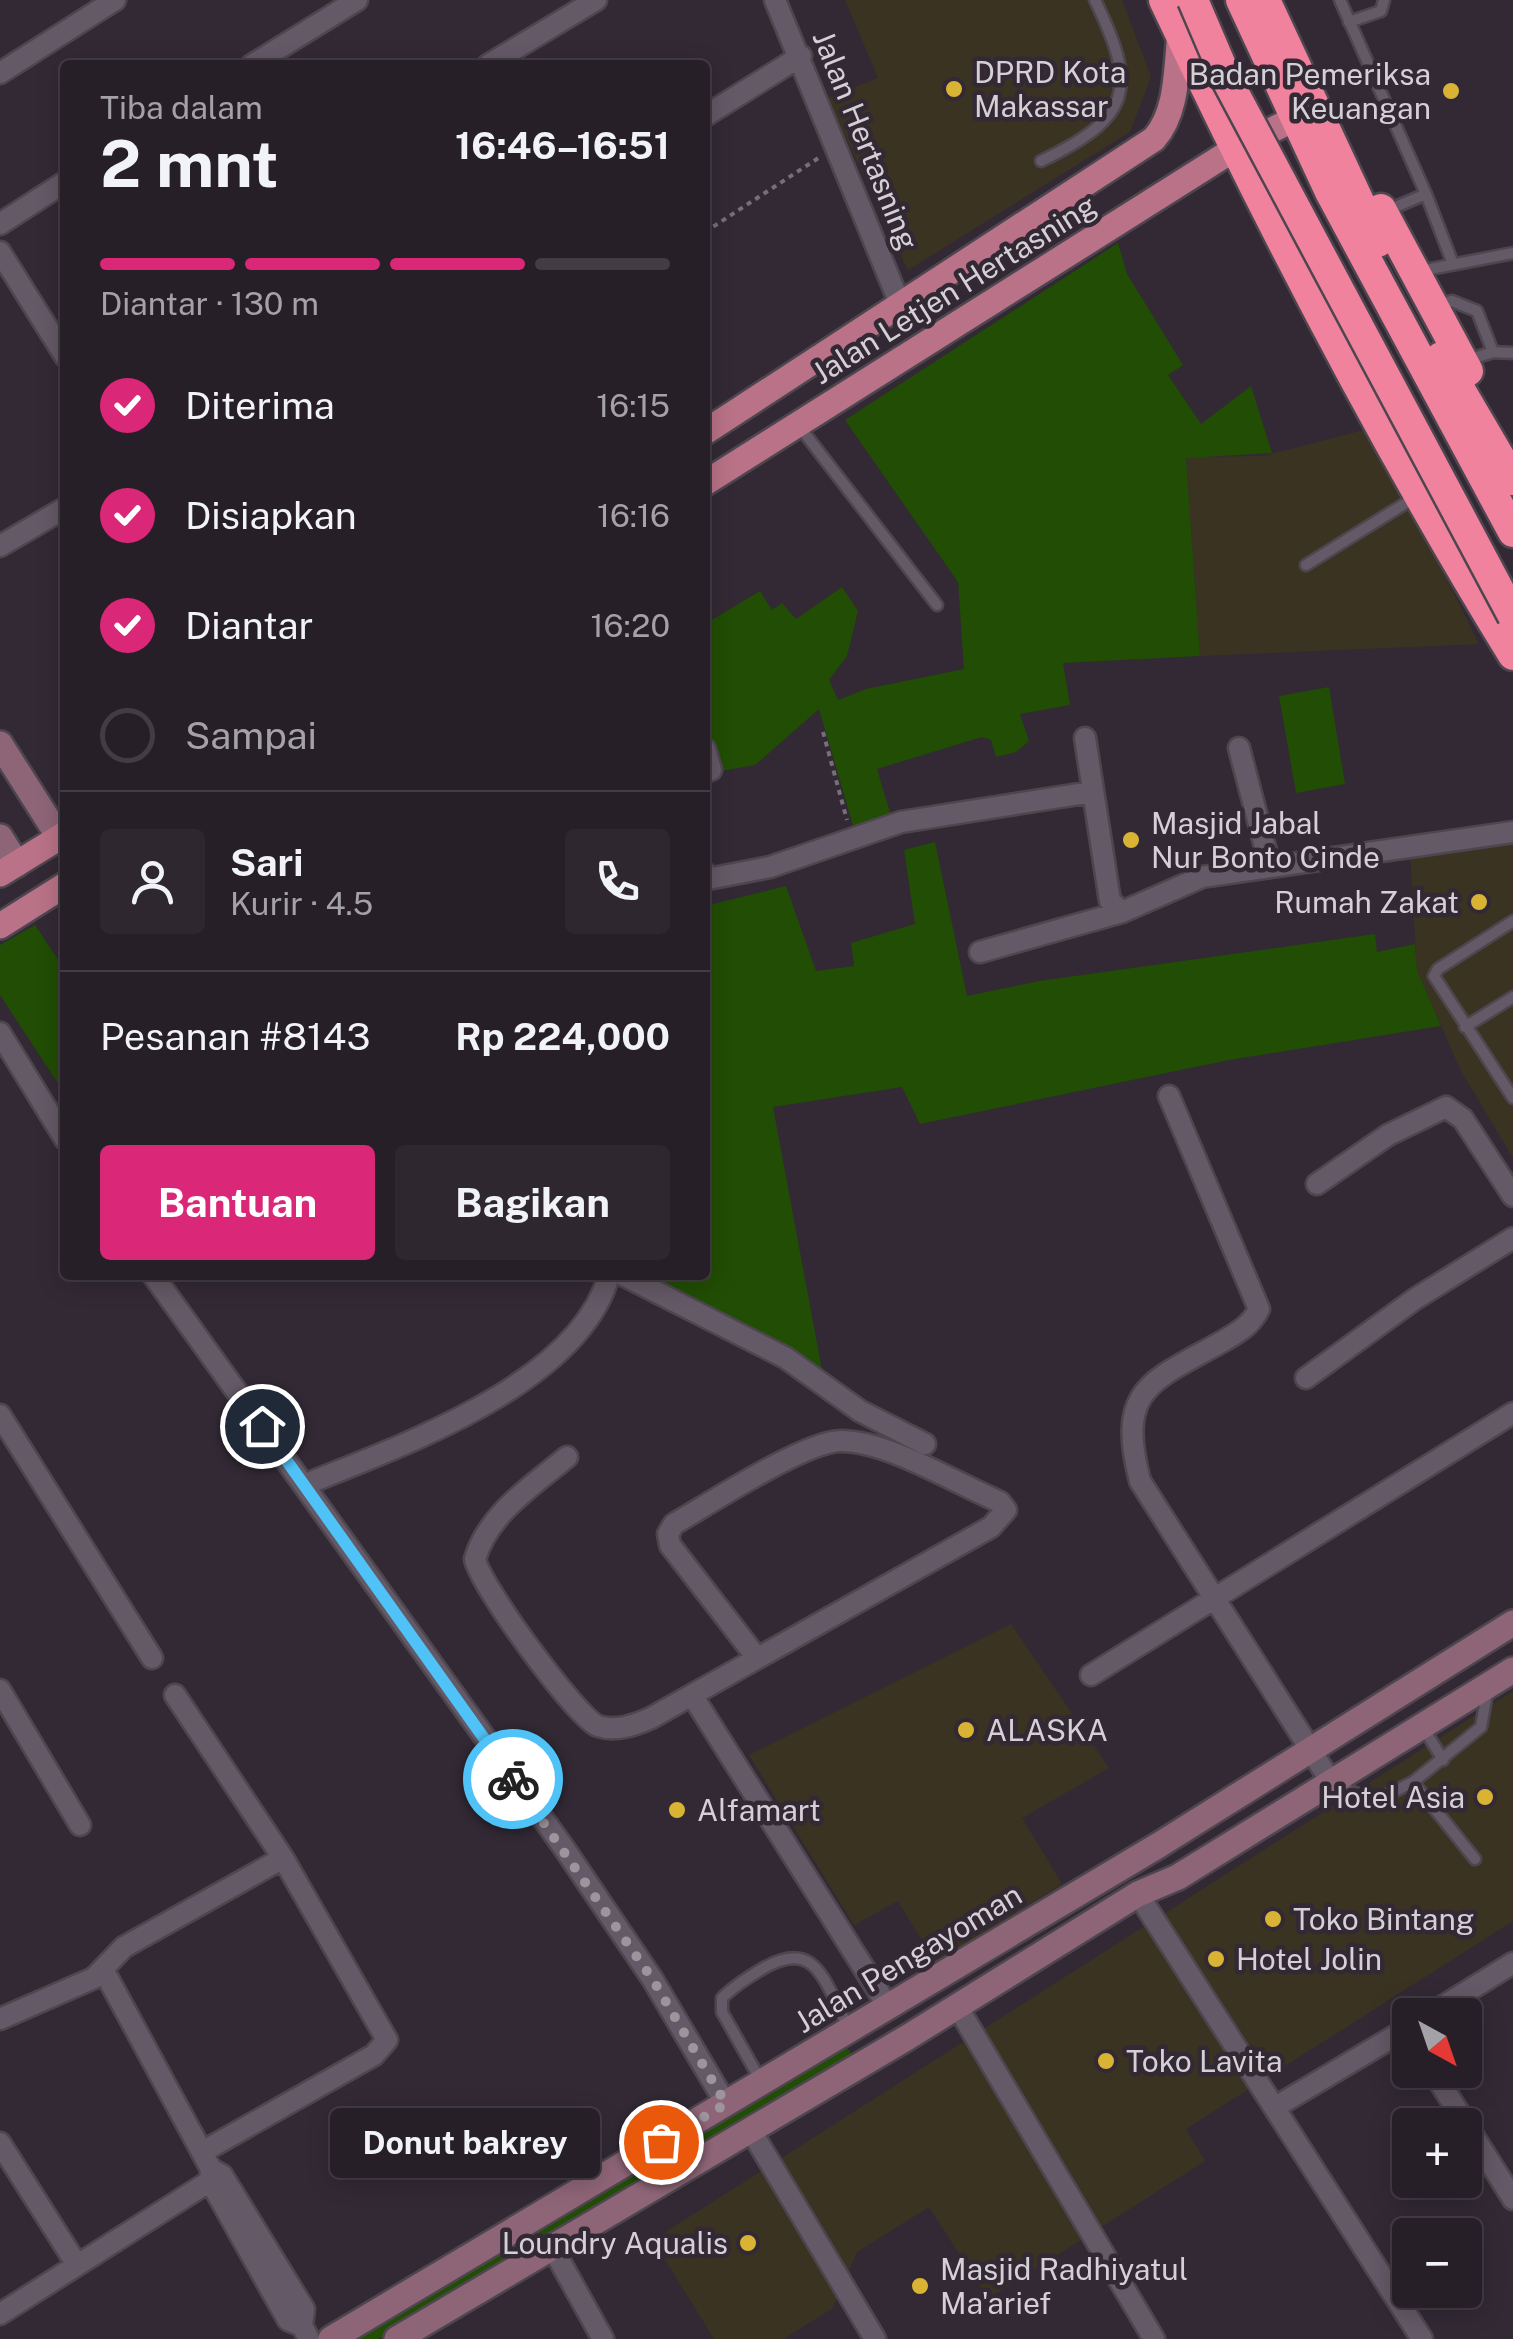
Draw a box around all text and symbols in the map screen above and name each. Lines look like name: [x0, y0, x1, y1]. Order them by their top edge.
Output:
street label: Jalan Hertasning: [806, 25, 926, 255]
place label: DPRD Kota Makassar: [974, 54, 1126, 124]
place label: Badan Pemeriksa Keuangan: [1189, 56, 1431, 126]
marker: DPRD Kota Makassar: [943, 78, 965, 100]
marker: Badan Pemeriksa Keuangan: [1440, 80, 1462, 102]
text: Tiba dalam: [100, 89, 263, 126]
text: 16:46–16:51: [455, 123, 670, 168]
text: 2 mnt: [100, 125, 279, 202]
street label: Jalan Letjen Hertasning: [805, 187, 1103, 391]
text: Diantar · 130 m: [100, 285, 319, 322]
icon: check: [100, 378, 155, 433]
text: Diterima: [185, 383, 335, 428]
text: 16:15: [596, 387, 670, 424]
icon: check: [100, 488, 155, 543]
text: Disiapkan: [185, 493, 357, 538]
text: 16:16: [597, 497, 670, 534]
icon: check: [100, 598, 155, 653]
text: Diantar: [185, 603, 313, 648]
text: 16:20: [591, 607, 670, 644]
text: Sampai: [185, 713, 317, 758]
place label: Masjid Jabal Nur Bonto Cinde: [1151, 805, 1380, 875]
button: person: [100, 829, 205, 934]
button: phone: [565, 829, 670, 934]
marker: Masjid Jabal Nur Bonto Cinde: [1120, 829, 1142, 851]
text: Sari: [230, 840, 303, 885]
place label: Rumah Zakat: [1274, 884, 1459, 920]
text: Kurir · 4.5: [230, 885, 373, 922]
marker: Rumah Zakat: [1468, 891, 1490, 913]
text: Pesanan #8143: [100, 1014, 370, 1059]
text: Rp 224,000: [455, 1014, 670, 1059]
button: Bantuan: [100, 1145, 375, 1260]
button: Bagikan: [395, 1145, 670, 1260]
pin: [220, 1384, 305, 1469]
icon: home: [235, 1399, 290, 1454]
place label: ALASKA: [986, 1712, 1108, 1748]
marker: ALASKA: [955, 1719, 977, 1741]
courier: [463, 1729, 563, 1829]
icon: bike: [486, 1752, 541, 1807]
place label: Hotel Asia: [1321, 1779, 1465, 1815]
marker: Hotel Asia: [1474, 1786, 1496, 1808]
place label: Alfamart: [697, 1792, 821, 1828]
marker: Alfamart: [666, 1799, 688, 1821]
street label: Jalan Pengayoman: [788, 1876, 1028, 2040]
place label: Toko Bintang: [1293, 1901, 1474, 1937]
marker: Toko Bintang: [1262, 1908, 1284, 1930]
place label: Hotel Jolin: [1236, 1941, 1382, 1977]
marker: Hotel Jolin: [1205, 1948, 1227, 1970]
north arrow: [1392, 1998, 1482, 2088]
map controls: [1392, 1998, 1482, 2308]
place label: Toko Lavita: [1126, 2043, 1283, 2079]
marker: Toko Lavita: [1095, 2050, 1117, 2072]
pin: [619, 2100, 704, 2185]
callout: Donut bakrey: [331, 2107, 601, 2177]
button: +: [1392, 2108, 1482, 2198]
icon: bag: [634, 2115, 689, 2170]
text: Donut bakrey: [362, 2124, 568, 2161]
button: −: [1392, 2218, 1482, 2308]
place label: Loundry Aqualis: [502, 2225, 728, 2261]
marker: Loundry Aqualis: [737, 2232, 759, 2254]
place label: Masjid Radhiyatul Ma'arief: [940, 2251, 1188, 2321]
marker: Masjid Radhiyatul Ma'arief: [909, 2275, 931, 2297]

